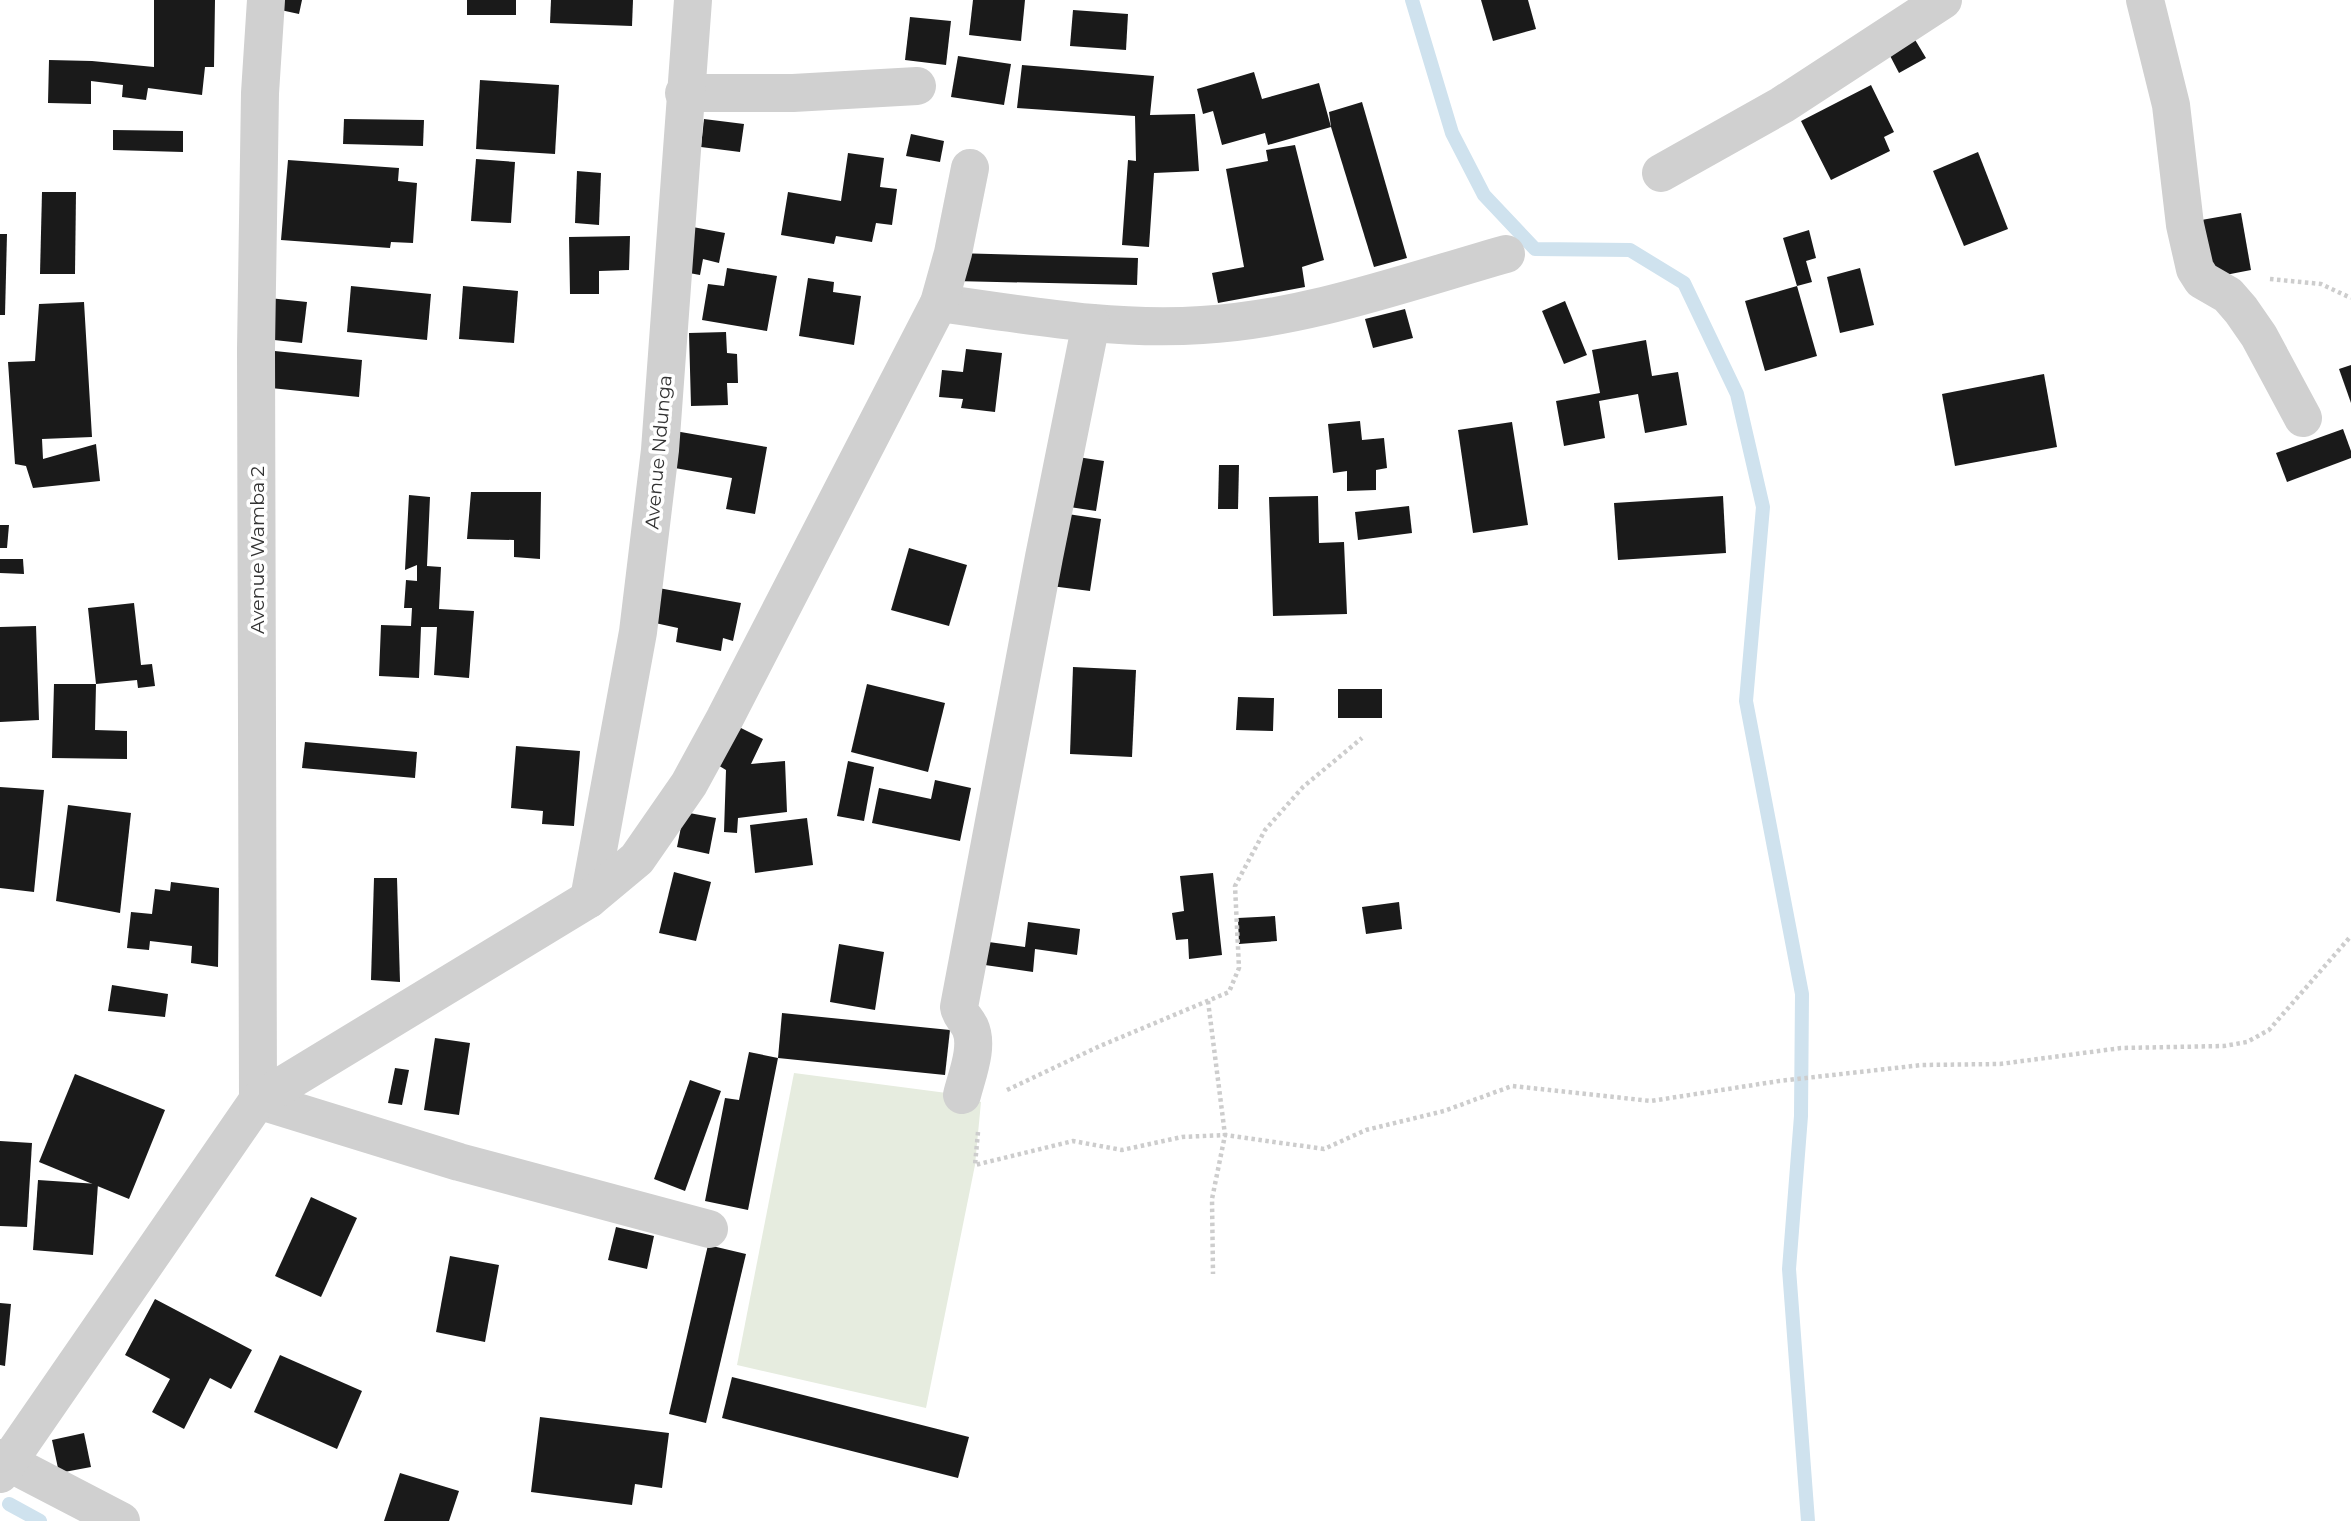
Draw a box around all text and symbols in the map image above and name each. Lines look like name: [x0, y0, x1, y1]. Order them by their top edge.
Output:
street label: Avenue Ndunga: [640, 374, 677, 530]
street label: Avenue Wamba 2: [246, 466, 269, 634]

